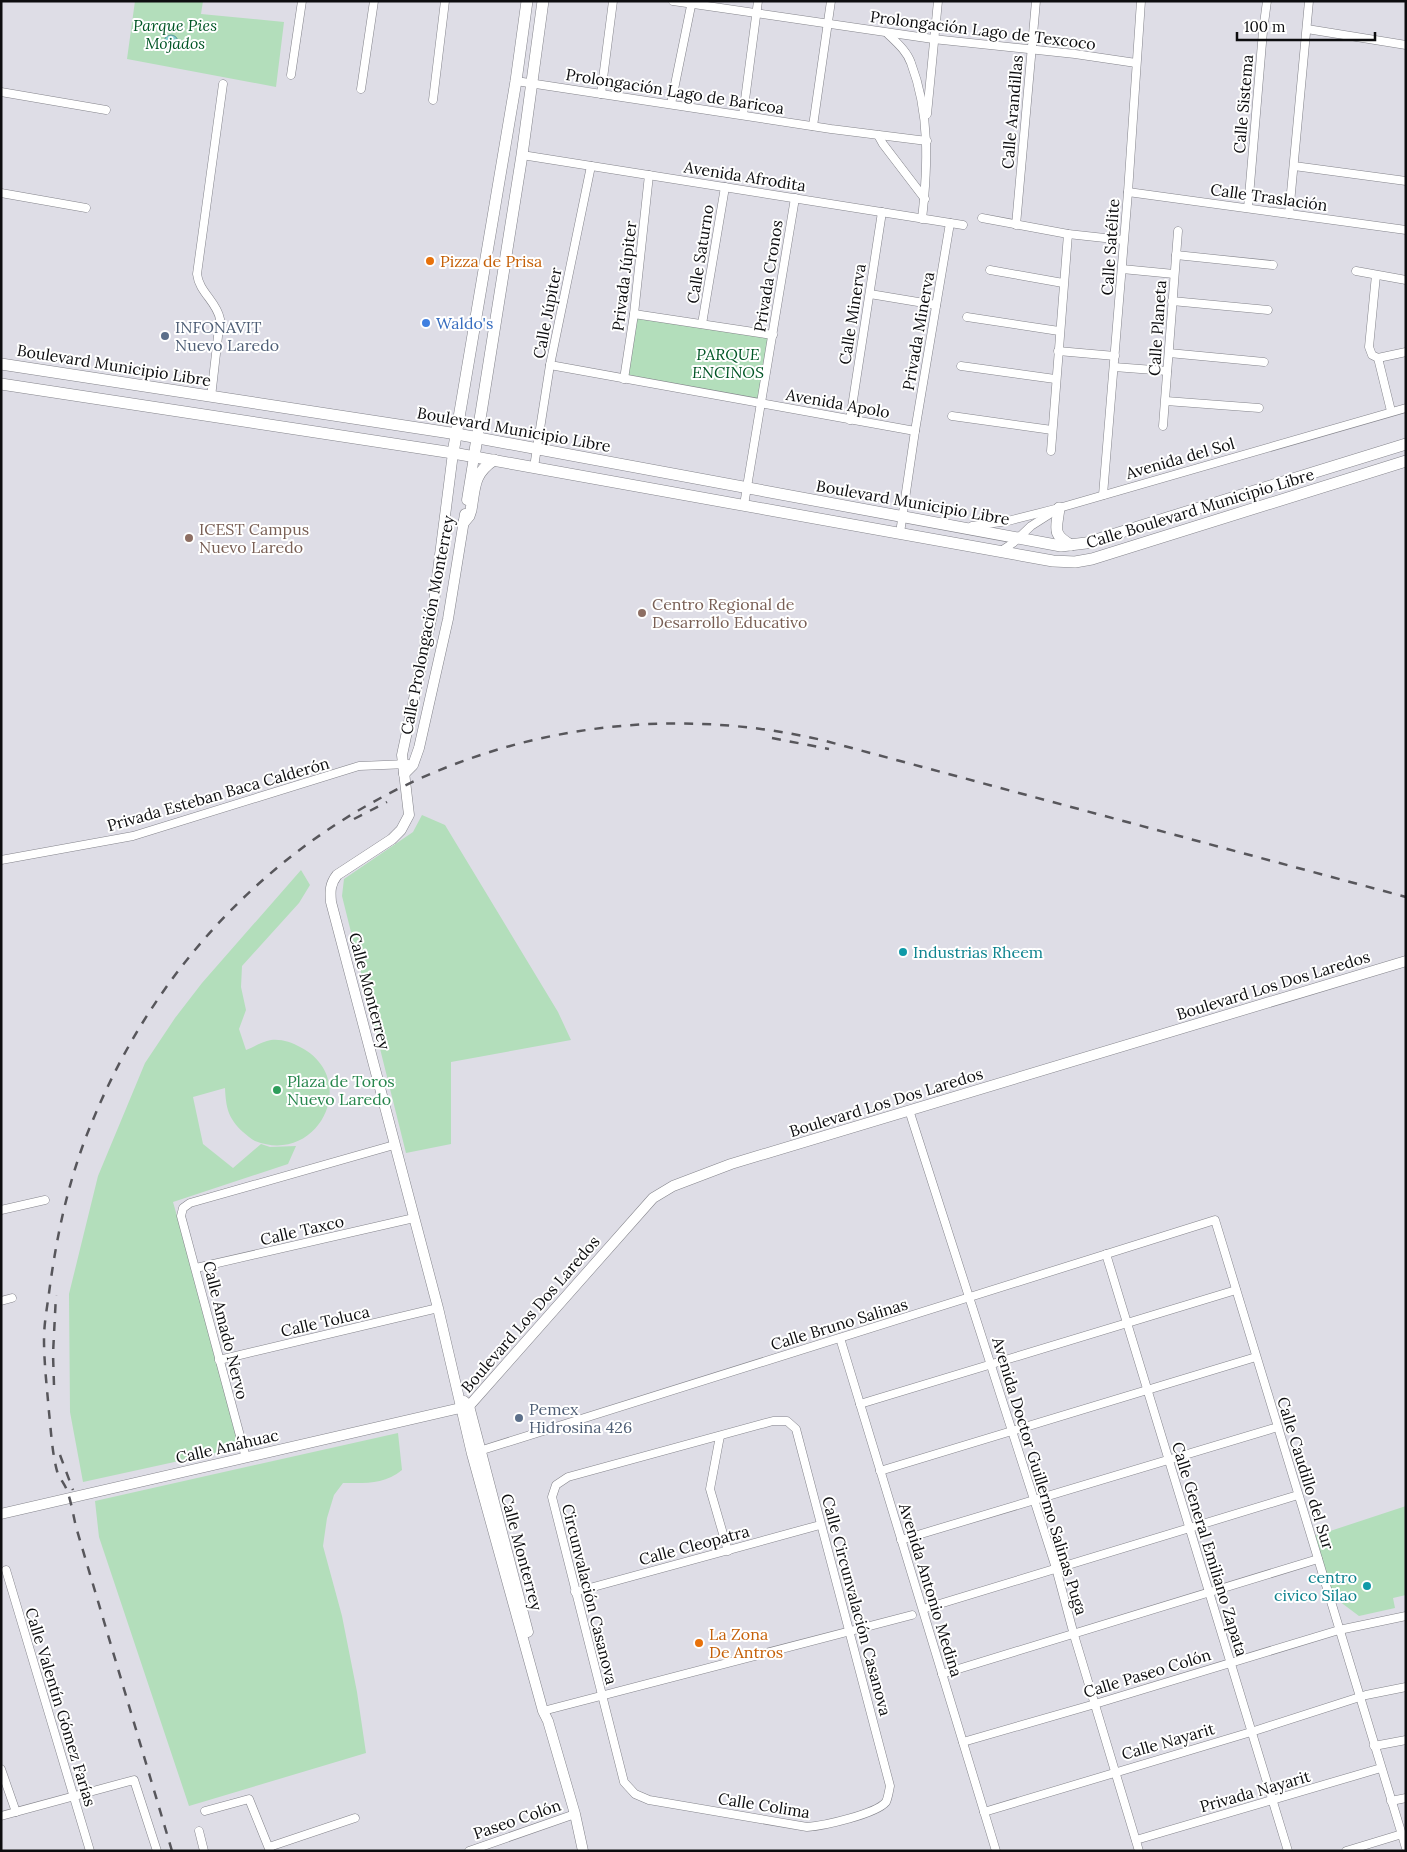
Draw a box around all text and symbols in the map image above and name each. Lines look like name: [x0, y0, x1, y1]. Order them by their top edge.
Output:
street label: Prolongación Lago de Texcoco: [869, 6, 1097, 54]
scale bar: [1237, 10, 1374, 42]
park label: Parque Pies Mojados: [133, 15, 217, 53]
text: 100 m: [1244, 17, 1285, 36]
street label: Calle Arandillas: [997, 54, 1027, 170]
street label: Calle Sistema: [1229, 54, 1257, 154]
street label: Prolongación Lago de Baricoa: [564, 64, 786, 118]
street label: Avenida Afrodita: [682, 156, 807, 195]
street label: Calle Traslación: [1209, 179, 1329, 215]
street label: Calle Satélite: [1097, 198, 1123, 296]
street label: Calle Saturno: [682, 203, 718, 305]
street label: Privada Cronos: [749, 219, 787, 333]
street label: Privada Júpiter: [607, 220, 641, 332]
place label: Pizza de Prisa: [440, 251, 542, 271]
marker: Pizza de Prisa: [424, 255, 436, 267]
street label: Calle Minerva: [834, 262, 870, 366]
street label: Calle Júpiter: [528, 266, 566, 360]
street label: Privada Minerva: [898, 270, 938, 392]
street label: Calle Planeta: [1144, 279, 1170, 377]
place label: Waldo's: [436, 313, 493, 333]
place label: INFONAVIT Nuevo Laredo: [175, 317, 279, 355]
marker: Waldo's: [420, 317, 432, 329]
marker: INFONAVIT Nuevo Laredo: [159, 330, 171, 342]
street label: Boulevard Municipio Libre: [16, 340, 213, 390]
park label: PARQUE ENCINOS: [692, 344, 764, 382]
street label: Avenida Apolo: [783, 384, 892, 422]
street label: Boulevard Municipio Libre: [416, 402, 613, 456]
street label: Avenida del Sol: [1122, 433, 1237, 483]
street label: Calle Boulevard Municipio Libre: [1084, 464, 1317, 552]
street label: Boulevard Municipio Libre: [815, 475, 1012, 529]
street label: Calle Prolongación Monterrey: [396, 513, 458, 736]
place label: ICEST Campus Nuevo Laredo: [199, 519, 309, 557]
marker: ICEST Campus Nuevo Laredo: [183, 532, 195, 544]
place label: Centro Regional de Desarrollo Educativo: [652, 594, 807, 632]
marker: Centro Regional de Desarrollo Educativo: [636, 607, 648, 619]
street label: Privada Esteban Baca Calderón: [105, 753, 332, 835]
street label: Calle Monterrey: [345, 930, 395, 1052]
place label: Industrias Rheem: [913, 942, 1043, 962]
marker: Industrias Rheem: [897, 946, 909, 958]
street label: Boulevard Los Dos Laredos: [1174, 946, 1372, 1024]
street label: Boulevard Los Dos Laredos: [787, 1063, 985, 1141]
place label: Plaza de Toros Nuevo Laredo: [287, 1071, 395, 1109]
marker: Plaza de Toros Nuevo Laredo: [271, 1084, 283, 1096]
street label: Calle Taxco: [258, 1211, 346, 1249]
street label: Boulevard Los Dos Laredos: [456, 1231, 604, 1397]
street label: Calle Amado Nervo: [199, 1259, 253, 1401]
street label: Calle Bruno Salinas: [768, 1294, 910, 1354]
street label: Calle Toluca: [279, 1301, 371, 1341]
street label: Avenida Doctor Guillermo Salinas Puga: [988, 1334, 1092, 1617]
street label: Calle Caudillo del Sur: [1273, 1394, 1339, 1552]
place label: Pemex Hidrosina 426: [529, 1399, 632, 1437]
marker: Pemex Hidrosina 426: [513, 1412, 525, 1424]
street label: Calle Anáhuac: [174, 1424, 280, 1468]
street label: Calle General Emiliano Zapata: [1168, 1439, 1252, 1659]
street label: Calle Monterrey: [497, 1491, 547, 1613]
street label: Calle Circunvalación Casanova: [818, 1494, 896, 1718]
street label: Avenida Antonio Medina: [895, 1500, 967, 1679]
street label: Circunvalación Casanova: [558, 1502, 622, 1686]
street label: Calle Cleopatra: [637, 1521, 751, 1569]
place label: centro civico Silao: [1274, 1567, 1357, 1605]
marker: centro civico Silao: [1361, 1580, 1373, 1592]
street label: Calle Valentín Gómez Farías: [21, 1605, 101, 1809]
place label: La Zona De Antros: [709, 1624, 783, 1662]
marker: La Zona De Antros: [693, 1637, 705, 1649]
street label: Calle Paseo Colón: [1081, 1644, 1214, 1702]
street label: Calle Nayarit: [1119, 1718, 1218, 1764]
street label: Privada Nayarit: [1197, 1765, 1313, 1816]
street label: Calle Colima: [717, 1788, 811, 1822]
street label: Paseo Colón: [471, 1795, 564, 1843]

